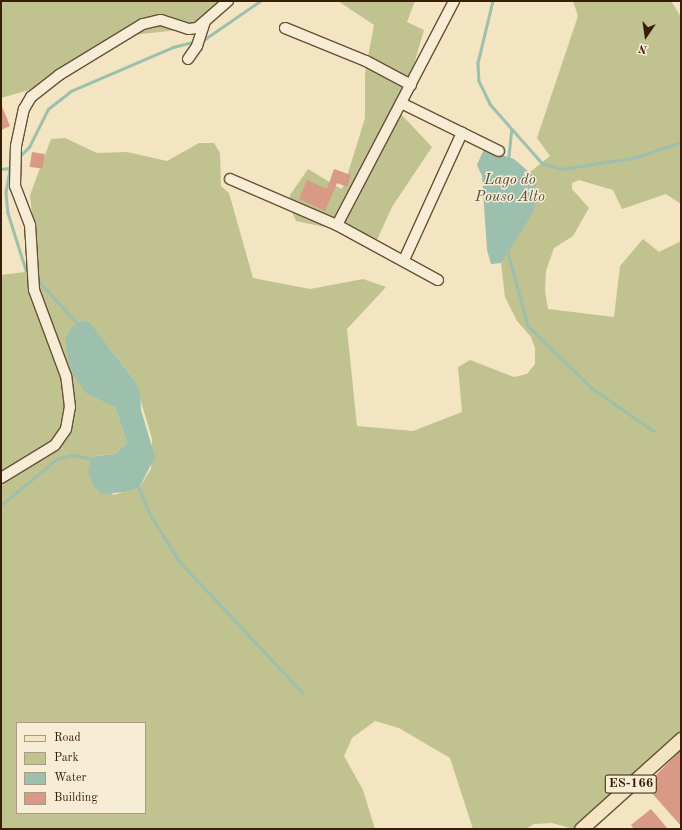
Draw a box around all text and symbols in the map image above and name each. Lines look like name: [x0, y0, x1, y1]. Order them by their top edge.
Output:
north arrow: [626, 16, 666, 56]
text: N: [638, 42, 649, 54]
water label: Lago do Pouso Alto: [475, 171, 545, 206]
legend: [16, 722, 146, 814]
text: Road: [54, 732, 81, 744]
text: Park: [54, 752, 79, 764]
text: Water: [54, 772, 86, 784]
road number: ES-166: [604, 773, 658, 795]
text: Building: [54, 792, 98, 804]

